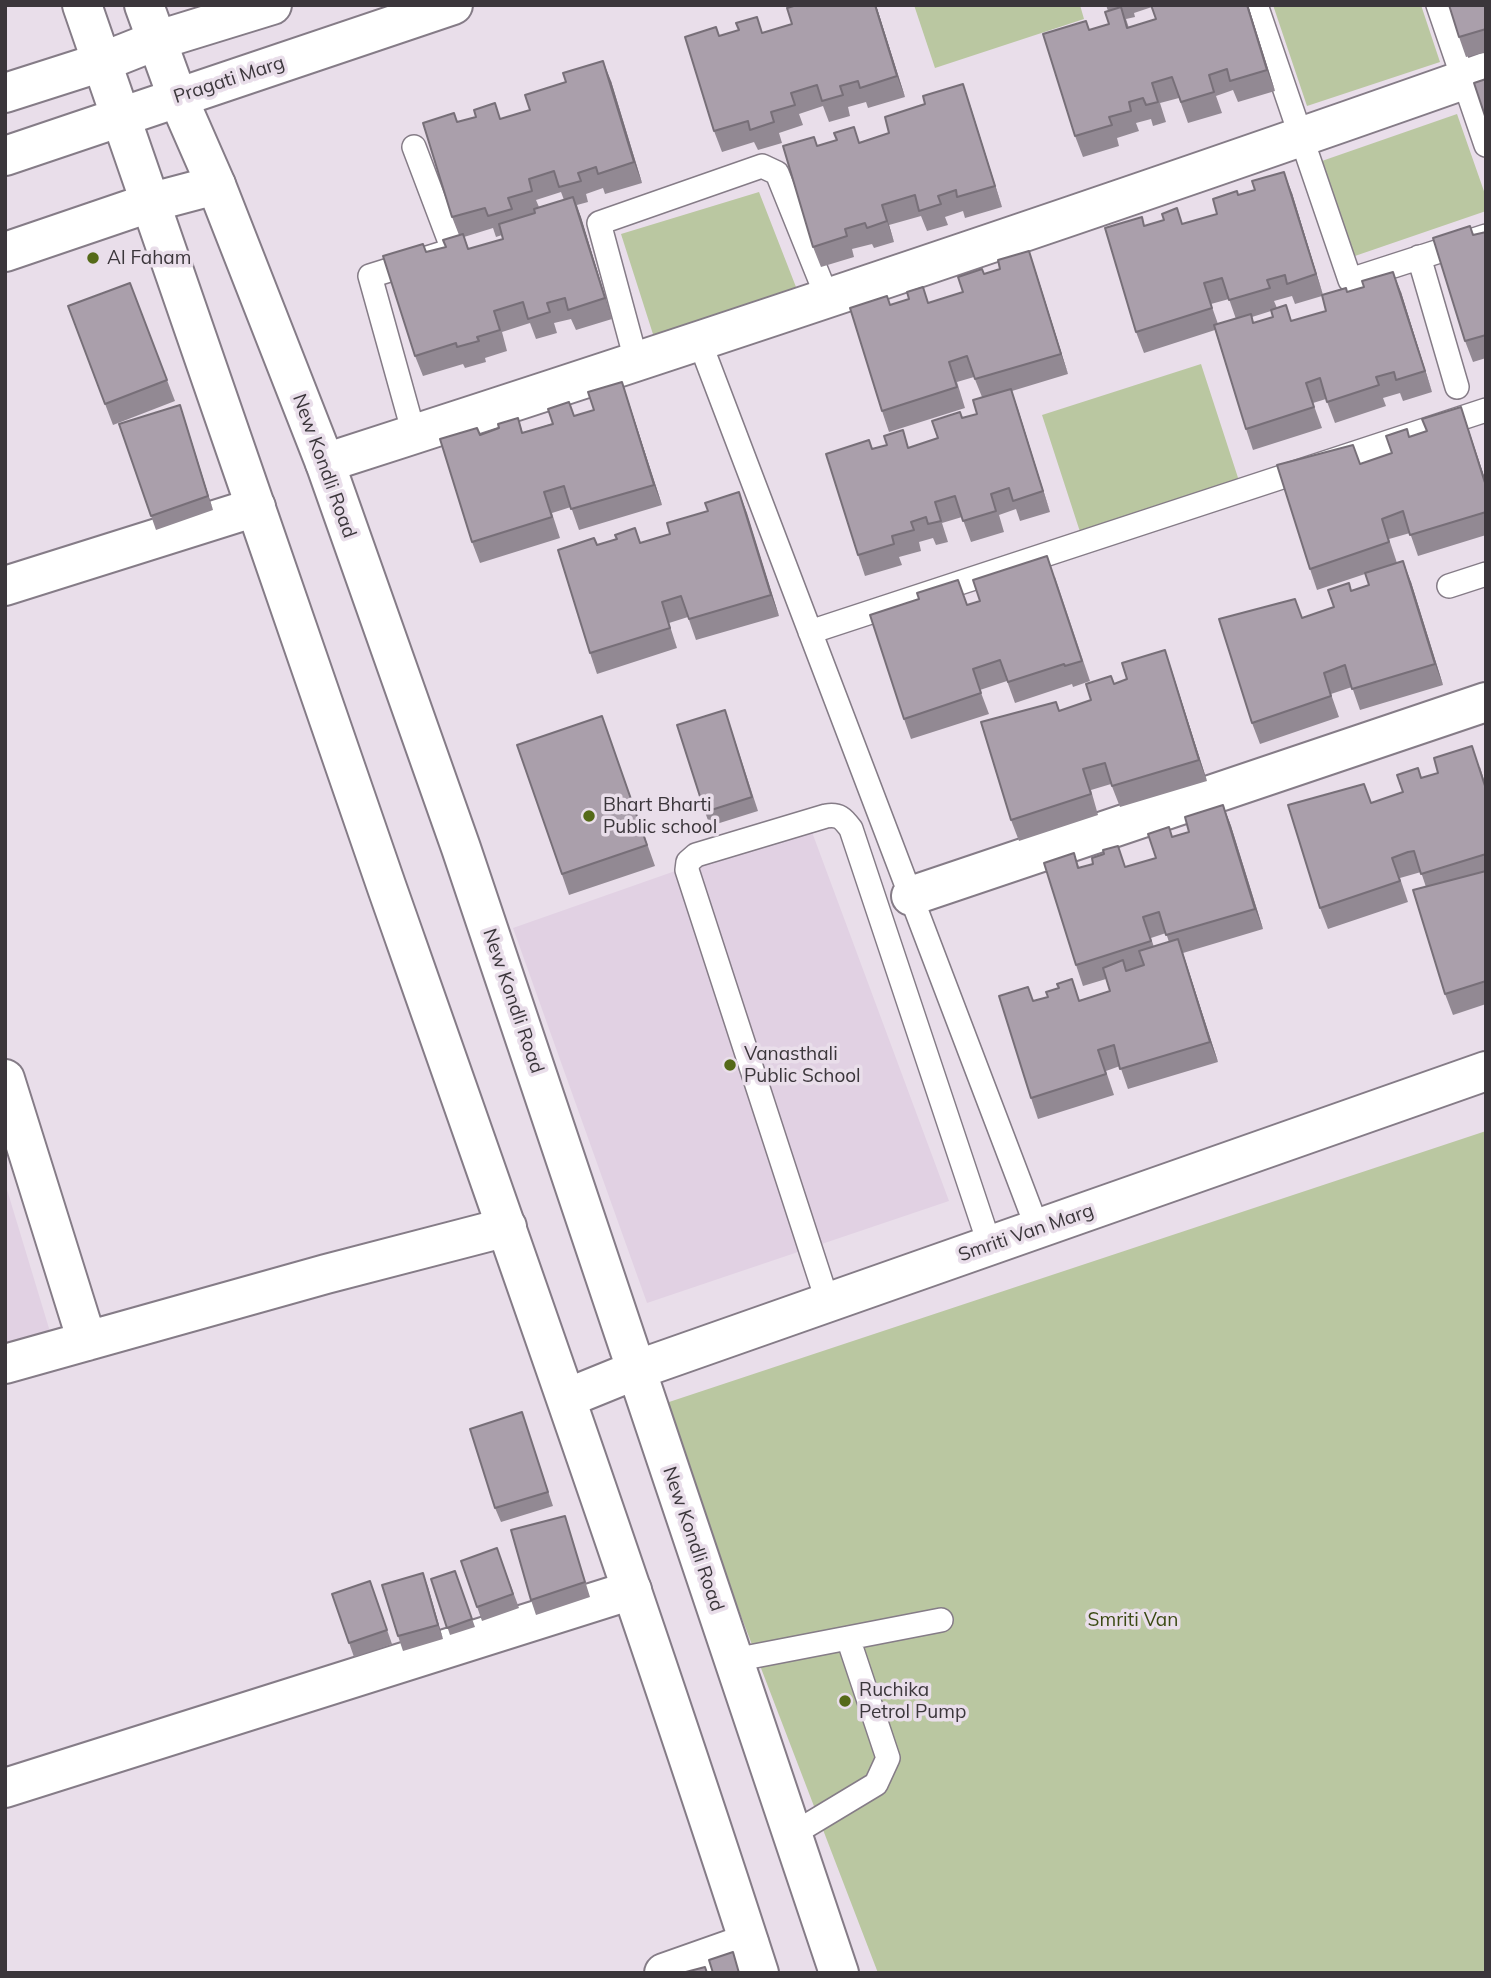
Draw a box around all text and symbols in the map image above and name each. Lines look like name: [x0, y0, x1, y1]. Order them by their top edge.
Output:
street label: Pragati Marg: [171, 51, 287, 109]
place label: Al Faham: [107, 247, 191, 269]
marker: Al Faham: [85, 250, 101, 266]
street label: New Kondli Road: [287, 391, 361, 541]
place label: Bhart Bharti Public school: [603, 794, 717, 838]
marker: Bhart Bharti Public school: [581, 808, 597, 824]
street label: New Kondli Road: [478, 926, 548, 1076]
place label: Vanasthali Public School: [744, 1043, 861, 1087]
marker: Vanasthali Public School: [722, 1057, 738, 1073]
street label: Smriti Van Marg: [955, 1199, 1097, 1267]
street label: New Kondli Road: [658, 1464, 728, 1614]
park label: Smriti Van: [1088, 1609, 1178, 1631]
place label: Ruchika Petrol Pump: [859, 1679, 966, 1723]
marker: Ruchika Petrol Pump: [837, 1693, 853, 1709]

